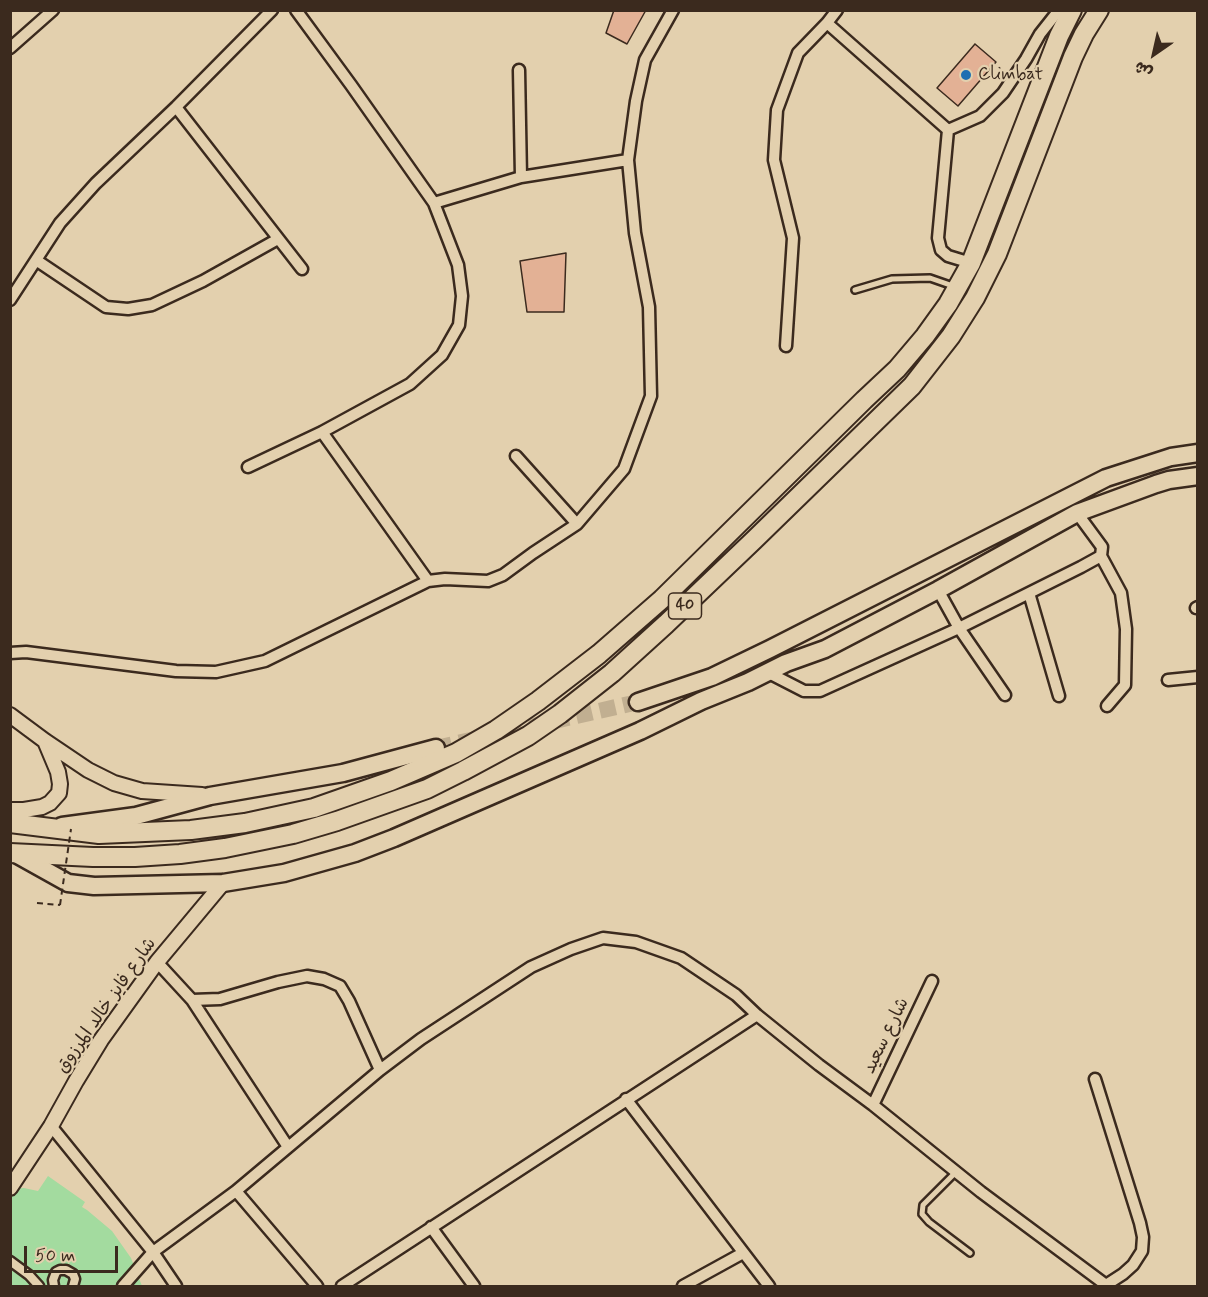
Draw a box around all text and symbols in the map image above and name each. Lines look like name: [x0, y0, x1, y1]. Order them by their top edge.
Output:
north arrow: [1124, 24, 1184, 84]
text: ش: [1130, 56, 1157, 83]
place label: Climbat: [978, 64, 1043, 86]
marker: Climbat: [959, 68, 973, 82]
road number: 40: [668, 593, 702, 619]
street label: شارع فايز خالد المرزوق: [52, 934, 162, 1078]
street label: شارع سعيد: [859, 994, 915, 1078]
scale bar: [27, 1234, 122, 1272]
text: 50 m: [35, 1244, 75, 1268]

